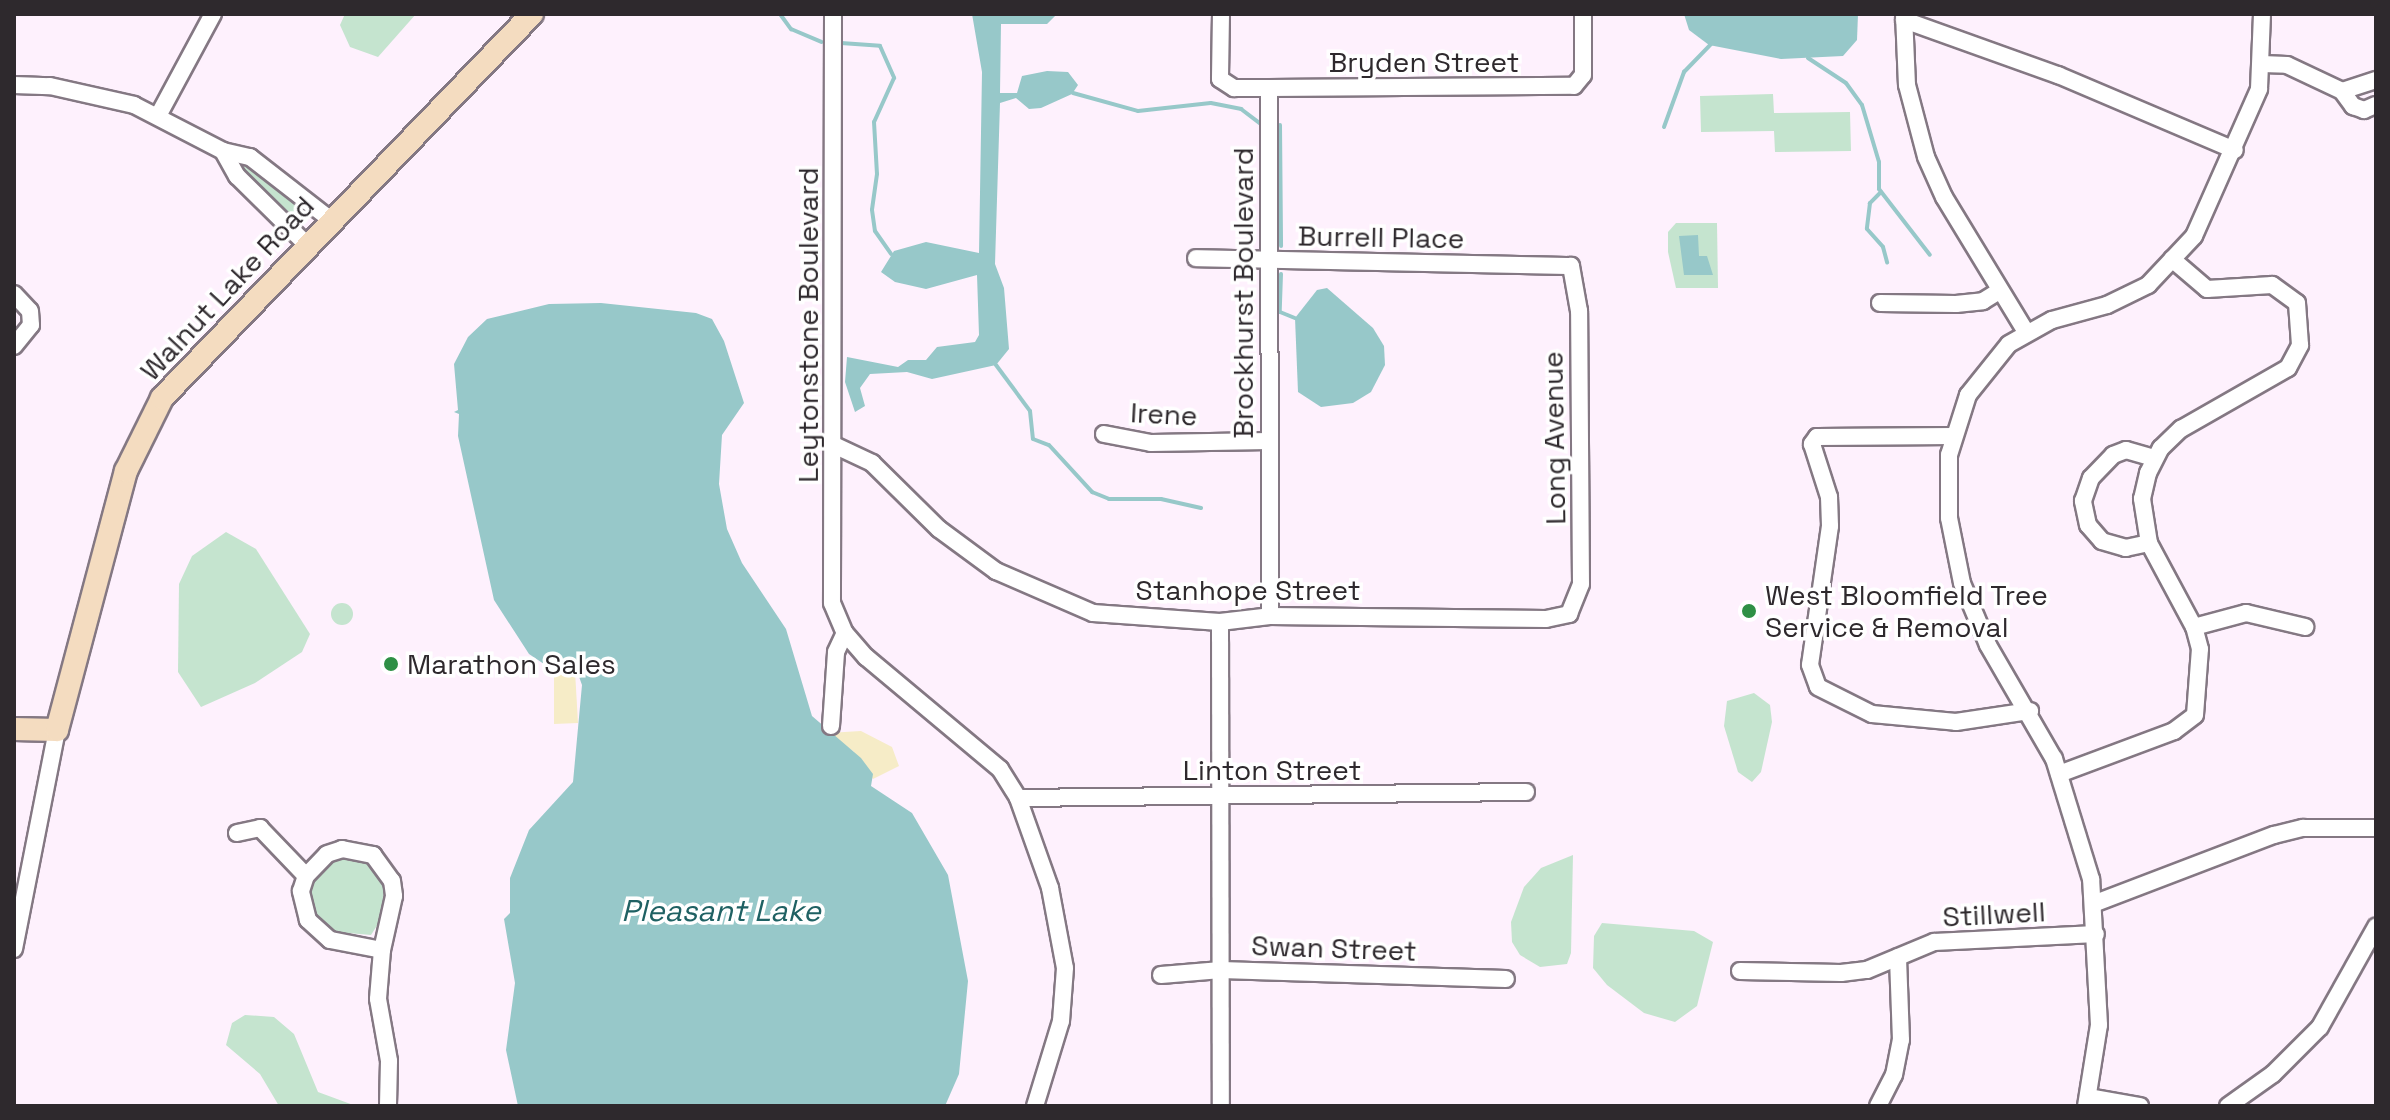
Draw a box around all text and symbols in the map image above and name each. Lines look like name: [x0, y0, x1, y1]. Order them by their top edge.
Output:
street label: Bryden Street: [1329, 45, 1519, 79]
street label: Brockhurst Boulevard: [1226, 147, 1260, 439]
street label: Leytonstone Boulevard: [791, 167, 825, 483]
street label: Walnut Lake Road: [133, 189, 321, 387]
street label: Burrell Place: [1297, 219, 1465, 255]
street label: Long Avenue: [1536, 351, 1572, 525]
street label: Irene: [1130, 395, 1198, 433]
street label: Stanhope Street: [1135, 573, 1361, 607]
place label: West Bloomfield Tree Service & Removal: [1765, 578, 2049, 644]
marker: West Bloomfield Tree Service & Removal: [1740, 602, 1758, 620]
place label: Marathon Sales: [407, 647, 616, 681]
marker: Marathon Sales: [382, 655, 400, 673]
street label: Linton Street: [1183, 753, 1361, 787]
water label: Pleasant Lake: [621, 893, 821, 929]
street label: Stillwell: [1942, 895, 2046, 933]
street label: Swan Street: [1251, 928, 1417, 968]

